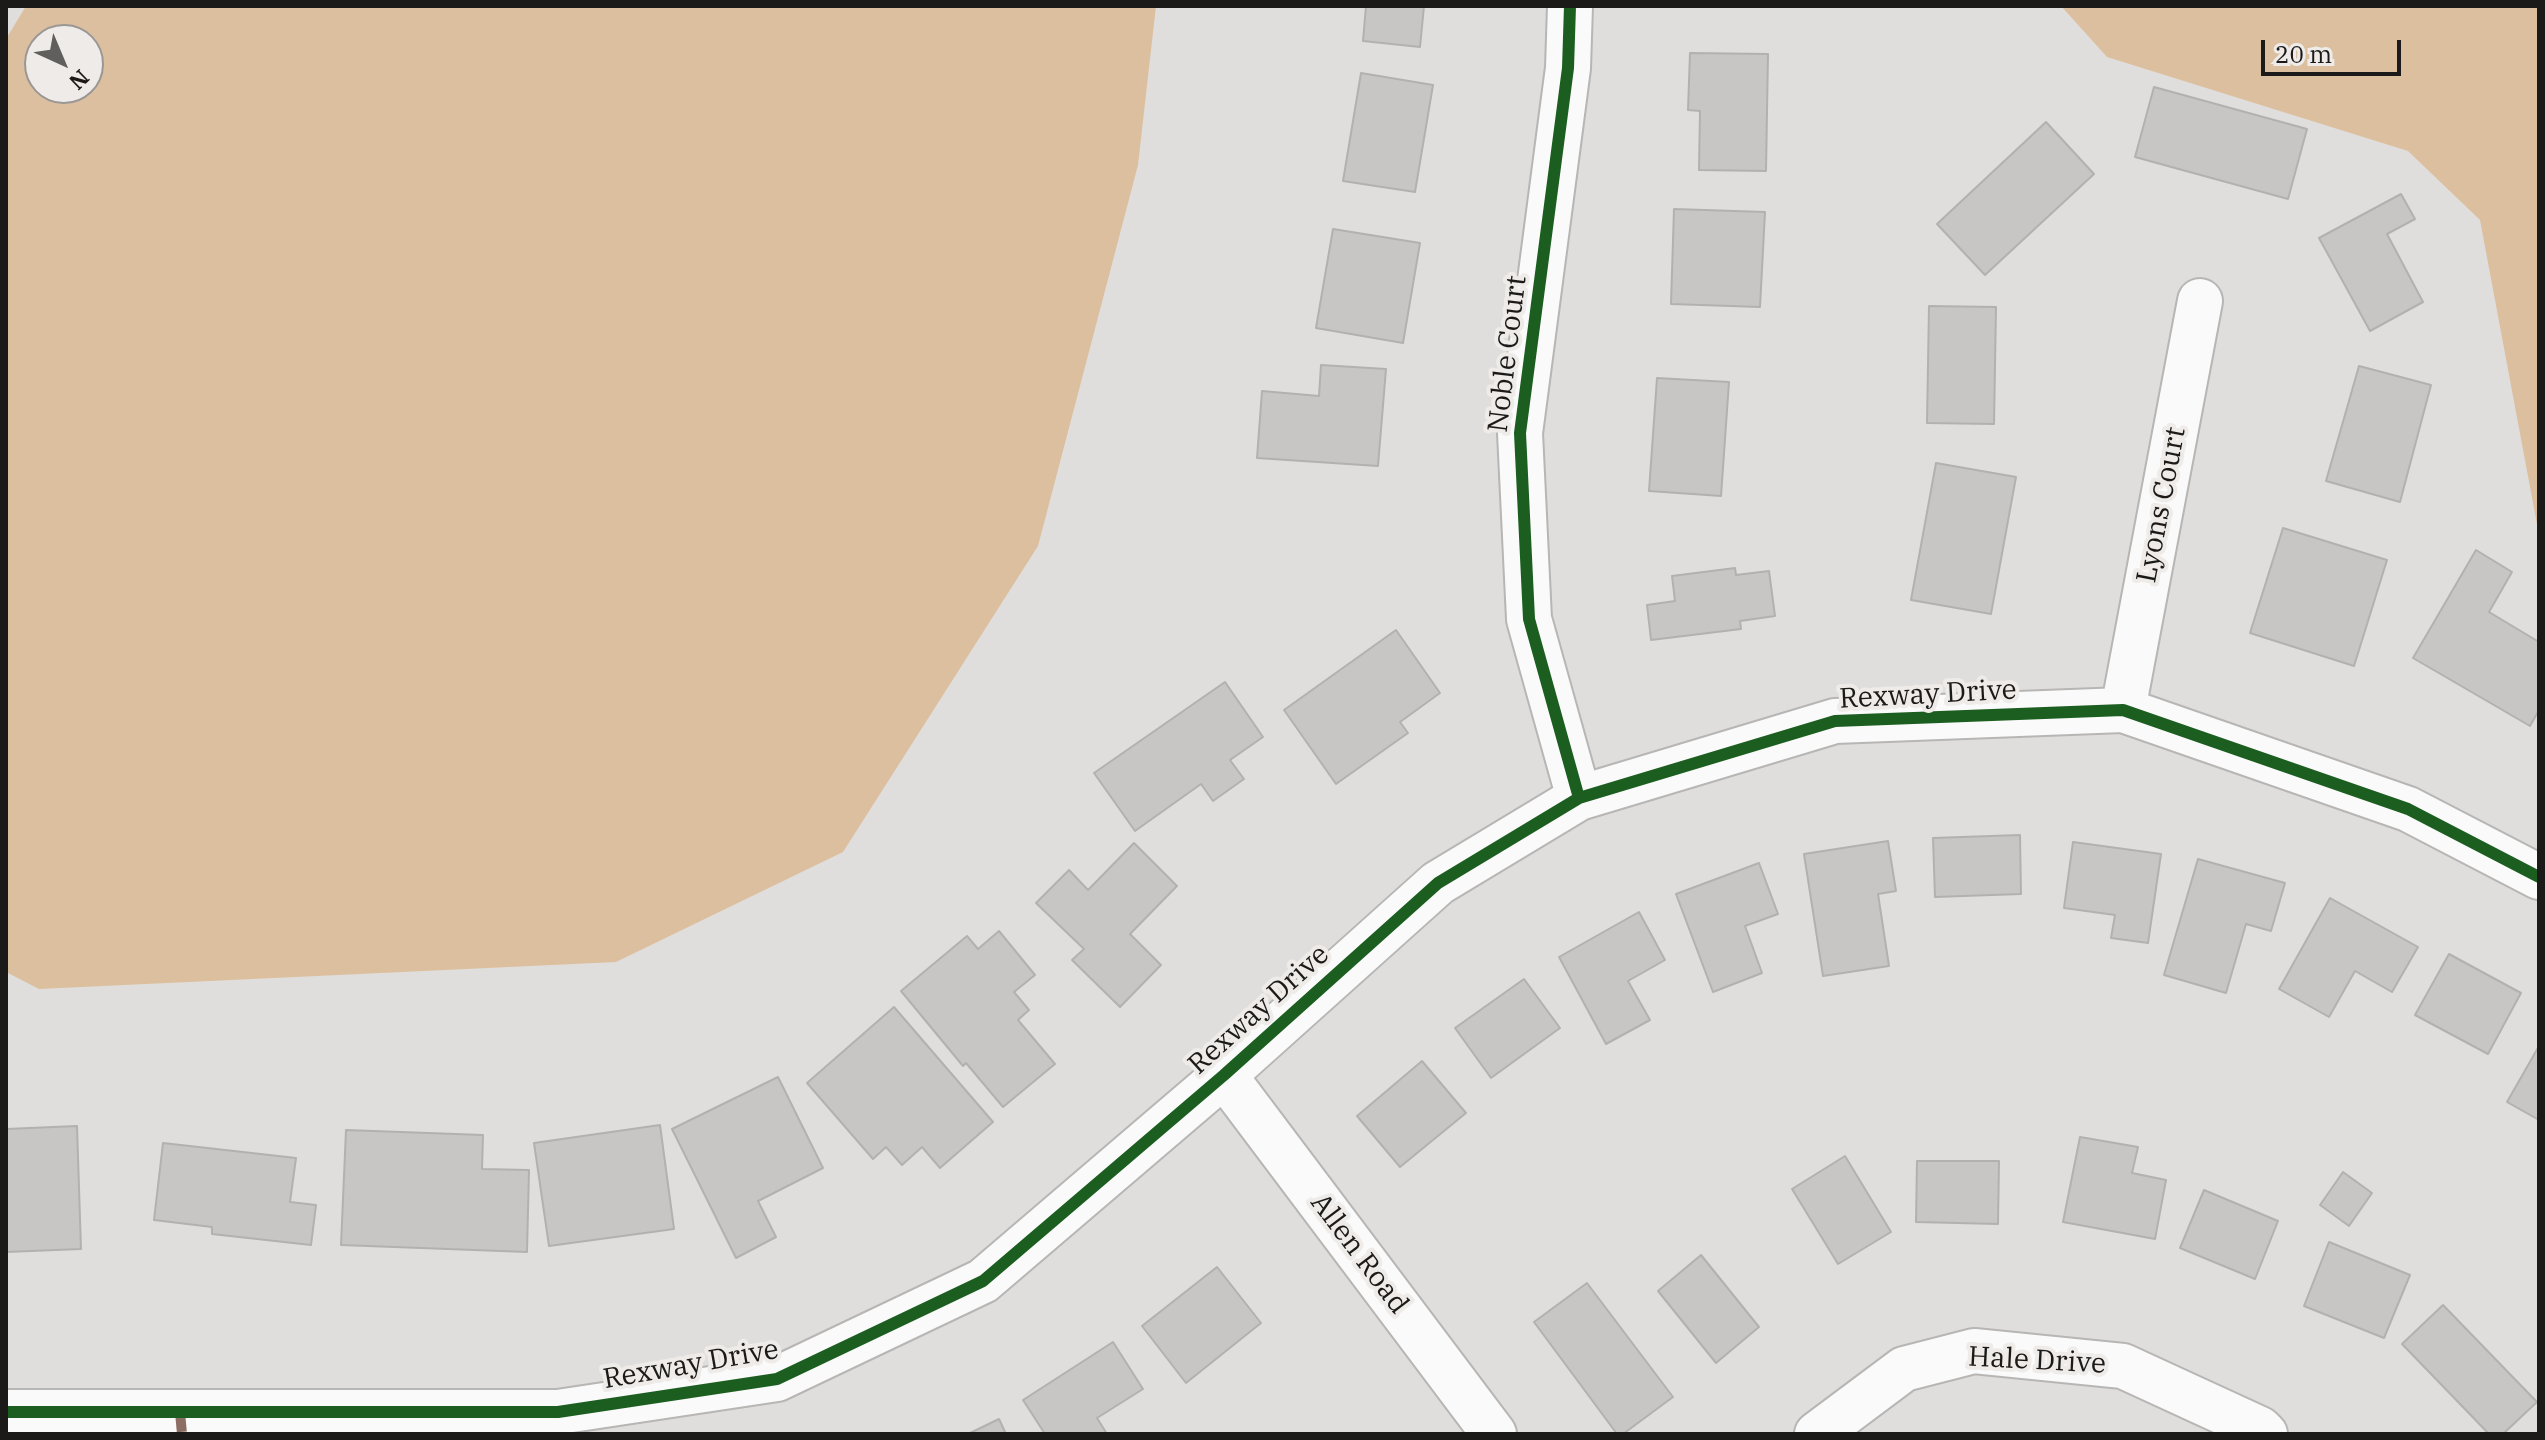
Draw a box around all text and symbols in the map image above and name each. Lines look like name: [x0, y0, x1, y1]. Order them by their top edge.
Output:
north arrow: [24, 24, 104, 104]
scale bar: [2265, 24, 2405, 74]
text: 20 m: [2275, 38, 2332, 70]
text: N: [63, 64, 96, 97]
street label: Noble Court: [1482, 274, 1534, 434]
street label: Lyons Court: [2130, 424, 2194, 586]
street label: Rexway Drive: [1838, 674, 2018, 716]
street label: Rexway Drive: [1182, 938, 1336, 1082]
street label: Allen Road: [1303, 1187, 1415, 1321]
street label: Rexway Drive: [601, 1333, 781, 1397]
street label: Hale Drive: [1967, 1341, 2107, 1381]

